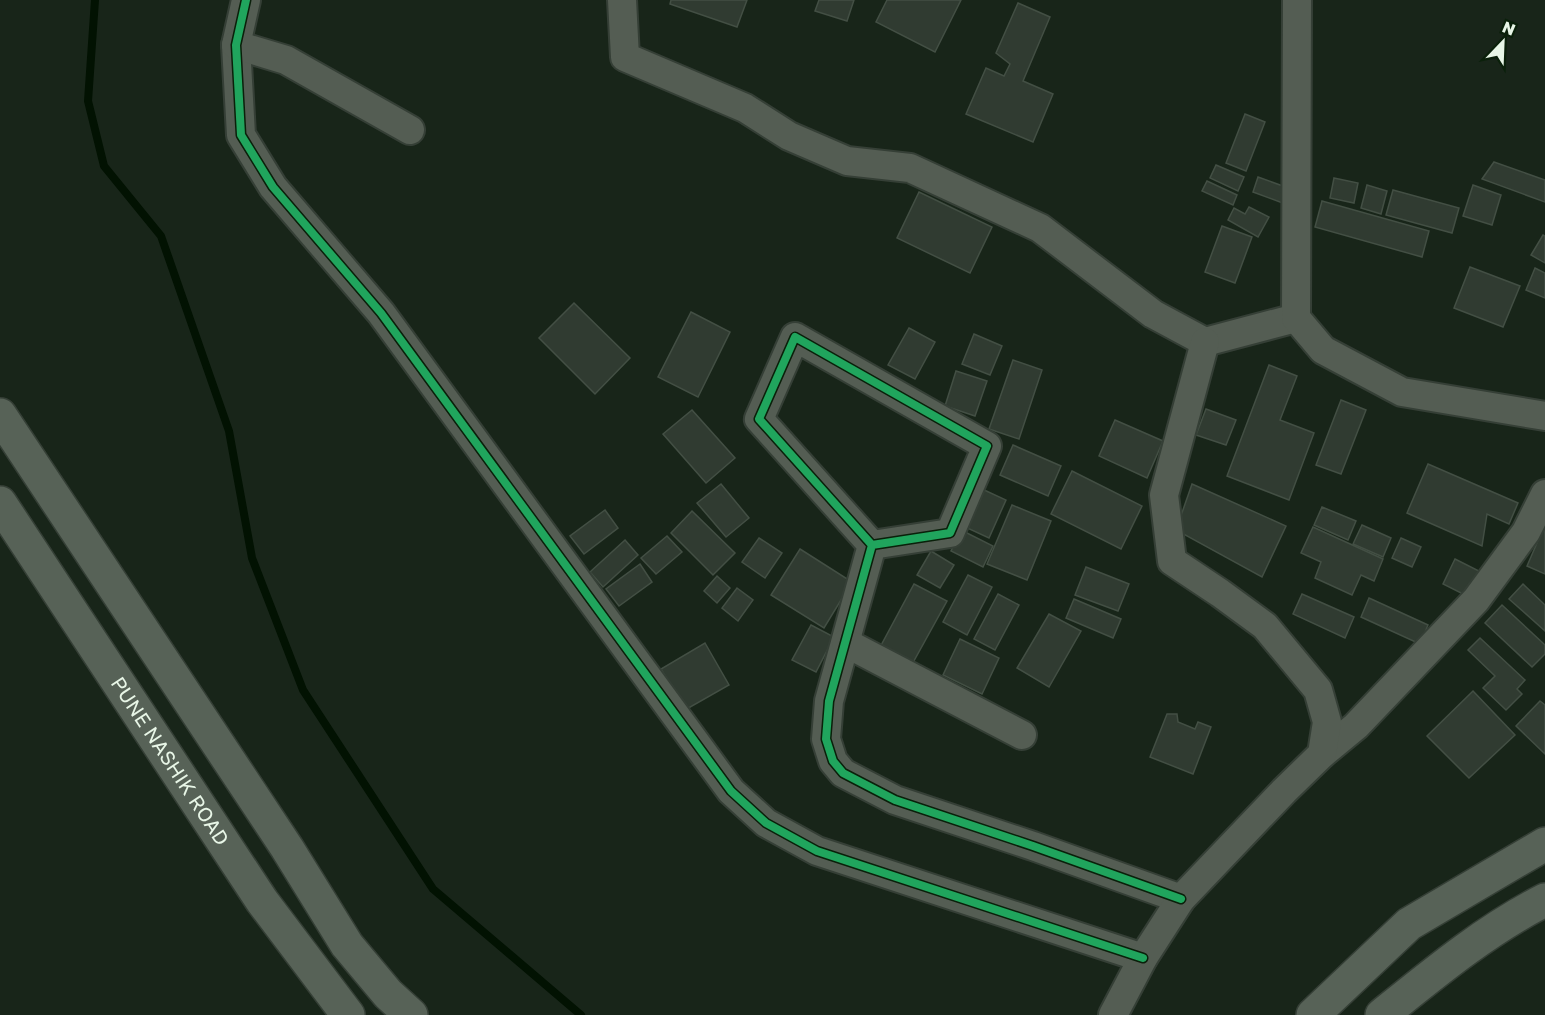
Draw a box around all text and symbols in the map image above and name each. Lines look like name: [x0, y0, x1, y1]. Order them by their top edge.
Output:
north arrow: [1473, 12, 1533, 72]
text: N: [1499, 17, 1518, 40]
street label: PUNE NASHIK ROAD: [107, 672, 235, 849]

